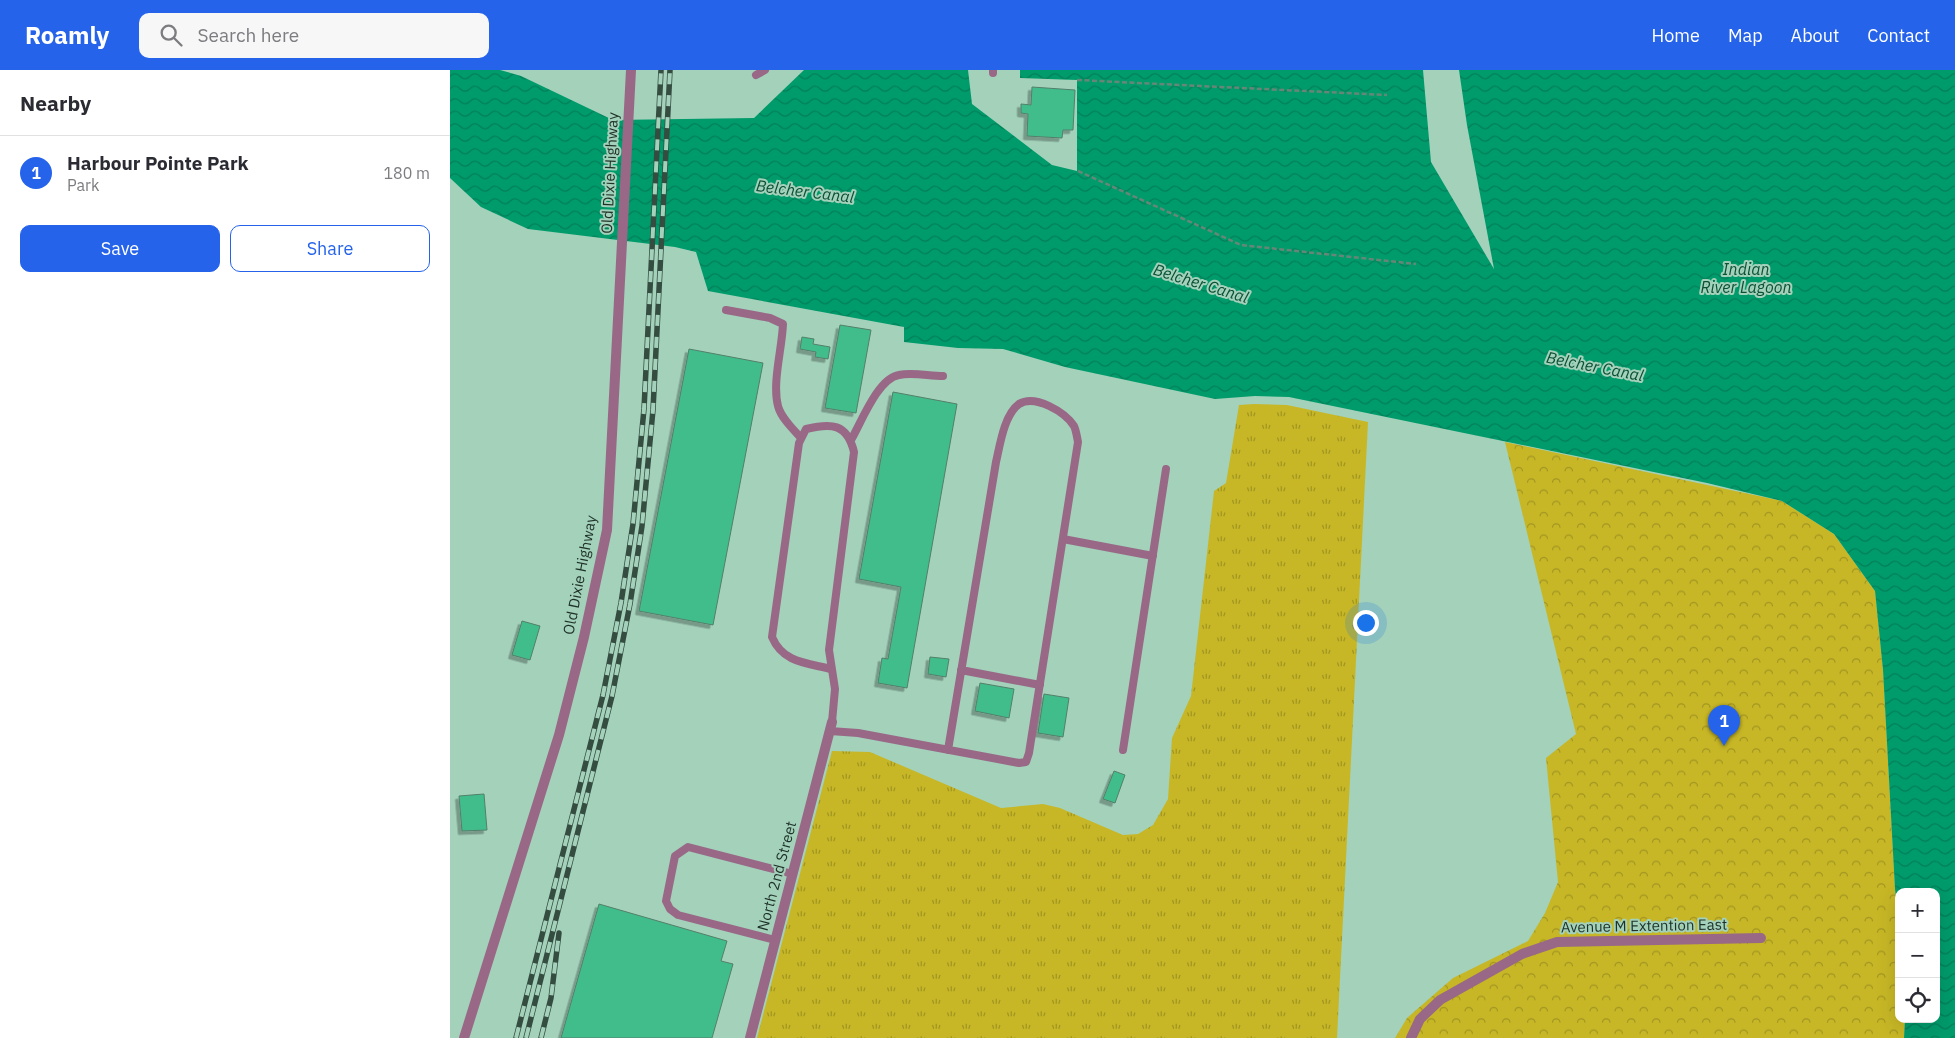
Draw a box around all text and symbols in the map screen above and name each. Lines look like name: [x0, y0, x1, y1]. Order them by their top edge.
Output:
search box: [139, 13, 489, 58]
text: Roamly: [25, 19, 109, 51]
icon: search: [157, 21, 185, 49]
text: Search here: [197, 23, 299, 47]
text: Home: [1652, 24, 1700, 47]
text: Map: [1728, 24, 1763, 47]
text: About: [1791, 24, 1839, 47]
text: Contact: [1867, 24, 1930, 47]
text: Nearby: [20, 89, 91, 117]
street label: Old Dixie Highway: [597, 111, 622, 234]
text: Harbour Pointe Park: [67, 151, 249, 175]
text: 1: [31, 163, 41, 183]
text: 180 m: [383, 163, 430, 183]
text: Park: [67, 175, 99, 195]
water label: Belcher Canal: [755, 175, 856, 207]
button: Save: [20, 225, 220, 272]
button: Share: [230, 225, 430, 272]
water label: Belcher Canal: [1151, 259, 1252, 307]
water label: Indian River Lagoon: [1700, 259, 1792, 297]
water label: Belcher Canal: [1545, 347, 1646, 385]
street label: Old Dixie Highway: [559, 513, 601, 636]
your location: [1353, 610, 1379, 636]
pin: 1: [1708, 705, 1740, 746]
street label: North 2nd Street: [753, 819, 800, 933]
map controls: [1895, 888, 1940, 1023]
button: +: [1895, 888, 1940, 933]
street label: Avenue M Extention East: [1561, 915, 1727, 936]
button: −: [1895, 933, 1940, 978]
button: locate: [1895, 978, 1940, 1023]

